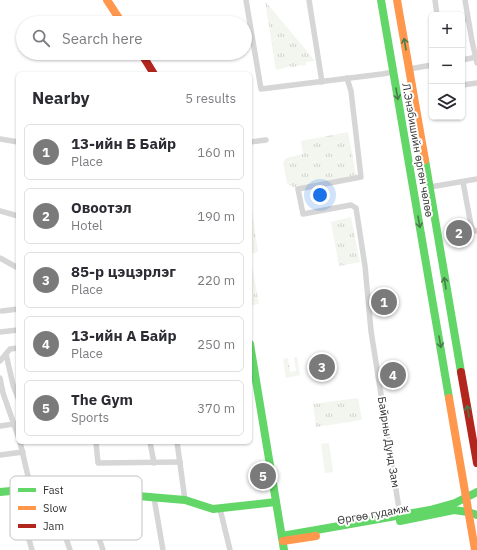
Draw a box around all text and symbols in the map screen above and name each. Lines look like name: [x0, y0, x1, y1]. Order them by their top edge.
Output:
map controls: [429, 12, 465, 120]
button: +: [429, 12, 465, 48]
search box: [16, 16, 252, 60]
icon: search: [30, 27, 52, 49]
text: Search here: [62, 29, 142, 48]
one-way arrow: [400, 38, 408, 51]
button: −: [429, 48, 465, 84]
street label: Л.Энэбишийн өргөн чөлөө: [399, 82, 437, 218]
button: layers: [429, 84, 465, 120]
text: Nearby: [32, 87, 90, 109]
one-way arrow: [393, 87, 401, 100]
text: 5 results: [185, 90, 236, 107]
text: 13-ийн Б Байр: [71, 134, 176, 153]
text: 1: [42, 144, 50, 161]
text: 160 m: [197, 144, 235, 161]
text: Place: [71, 153, 103, 170]
your location: [310, 185, 330, 205]
text: Овоотэл: [71, 198, 132, 217]
text: 2: [42, 208, 50, 225]
text: 190 m: [197, 208, 235, 225]
one-way arrow: [415, 215, 423, 228]
text: Hotel: [71, 217, 103, 234]
pin: 2: [446, 218, 472, 248]
text: 85-р цэцэрлэг: [71, 262, 176, 281]
text: 3: [42, 272, 50, 289]
text: 220 m: [197, 272, 235, 289]
one-way arrow: [441, 277, 449, 290]
text: Place: [71, 281, 103, 298]
pin: 1: [371, 287, 397, 317]
text: 13-ийн А Байр: [71, 326, 177, 345]
one-way arrow: [436, 335, 444, 348]
text: 4: [42, 336, 50, 353]
text: 250 m: [197, 336, 235, 353]
text: Place: [71, 345, 103, 362]
pin: 3: [309, 352, 335, 382]
pin: 4: [380, 360, 406, 390]
text: The Gym: [71, 390, 133, 409]
street label: Байрны Дунд Зам: [375, 396, 403, 488]
text: 5: [42, 400, 50, 417]
text: 370 m: [197, 400, 235, 417]
one-way arrow: [464, 405, 472, 418]
text: Sports: [71, 409, 109, 426]
pin: 5: [250, 461, 276, 491]
legend: [10, 476, 142, 540]
text: Fast: [43, 483, 64, 497]
text: Slow: [43, 501, 67, 515]
street label: Өргөө гудамж: [336, 501, 410, 527]
text: Jam: [43, 519, 64, 533]

